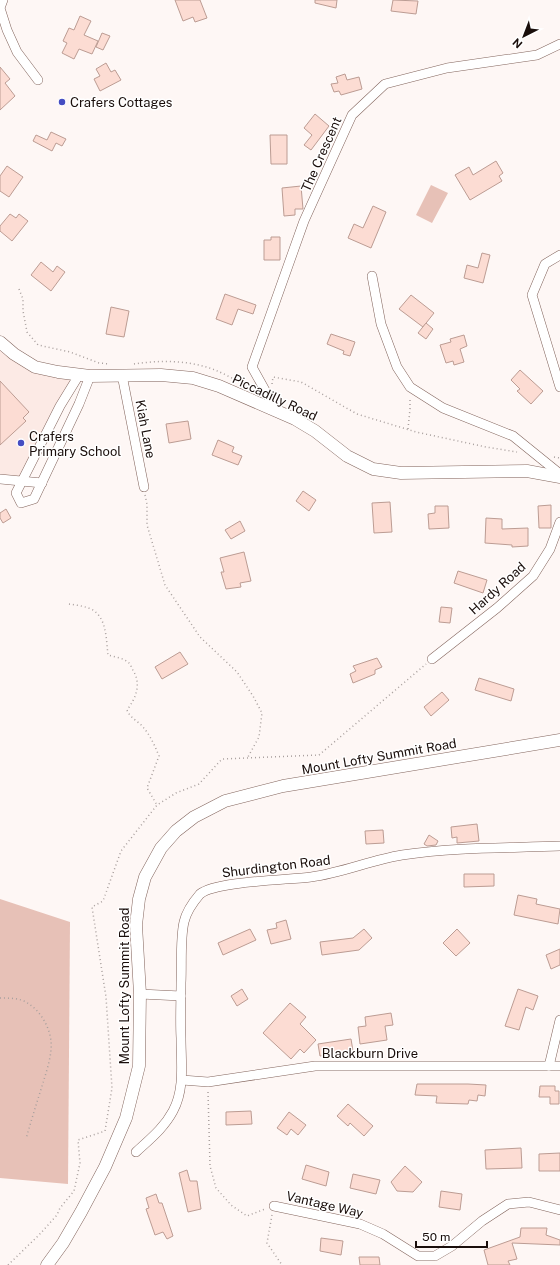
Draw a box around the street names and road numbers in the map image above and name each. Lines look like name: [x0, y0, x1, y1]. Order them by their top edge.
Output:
street label: The Crescent: [298, 115, 345, 194]
street label: Piccadilly Road: [230, 371, 320, 424]
street label: Kiah Lane: [132, 399, 159, 460]
street label: Hardy Road: [466, 559, 529, 618]
street label: Mount Lofty Summit Road: [300, 735, 458, 778]
street label: Shurdington Road: [221, 852, 331, 881]
street label: Mount Lofty Summit Road: [117, 907, 132, 1065]
street label: Blackburn Drive: [322, 1046, 418, 1061]
street label: Vantage Way: [285, 1188, 365, 1221]

